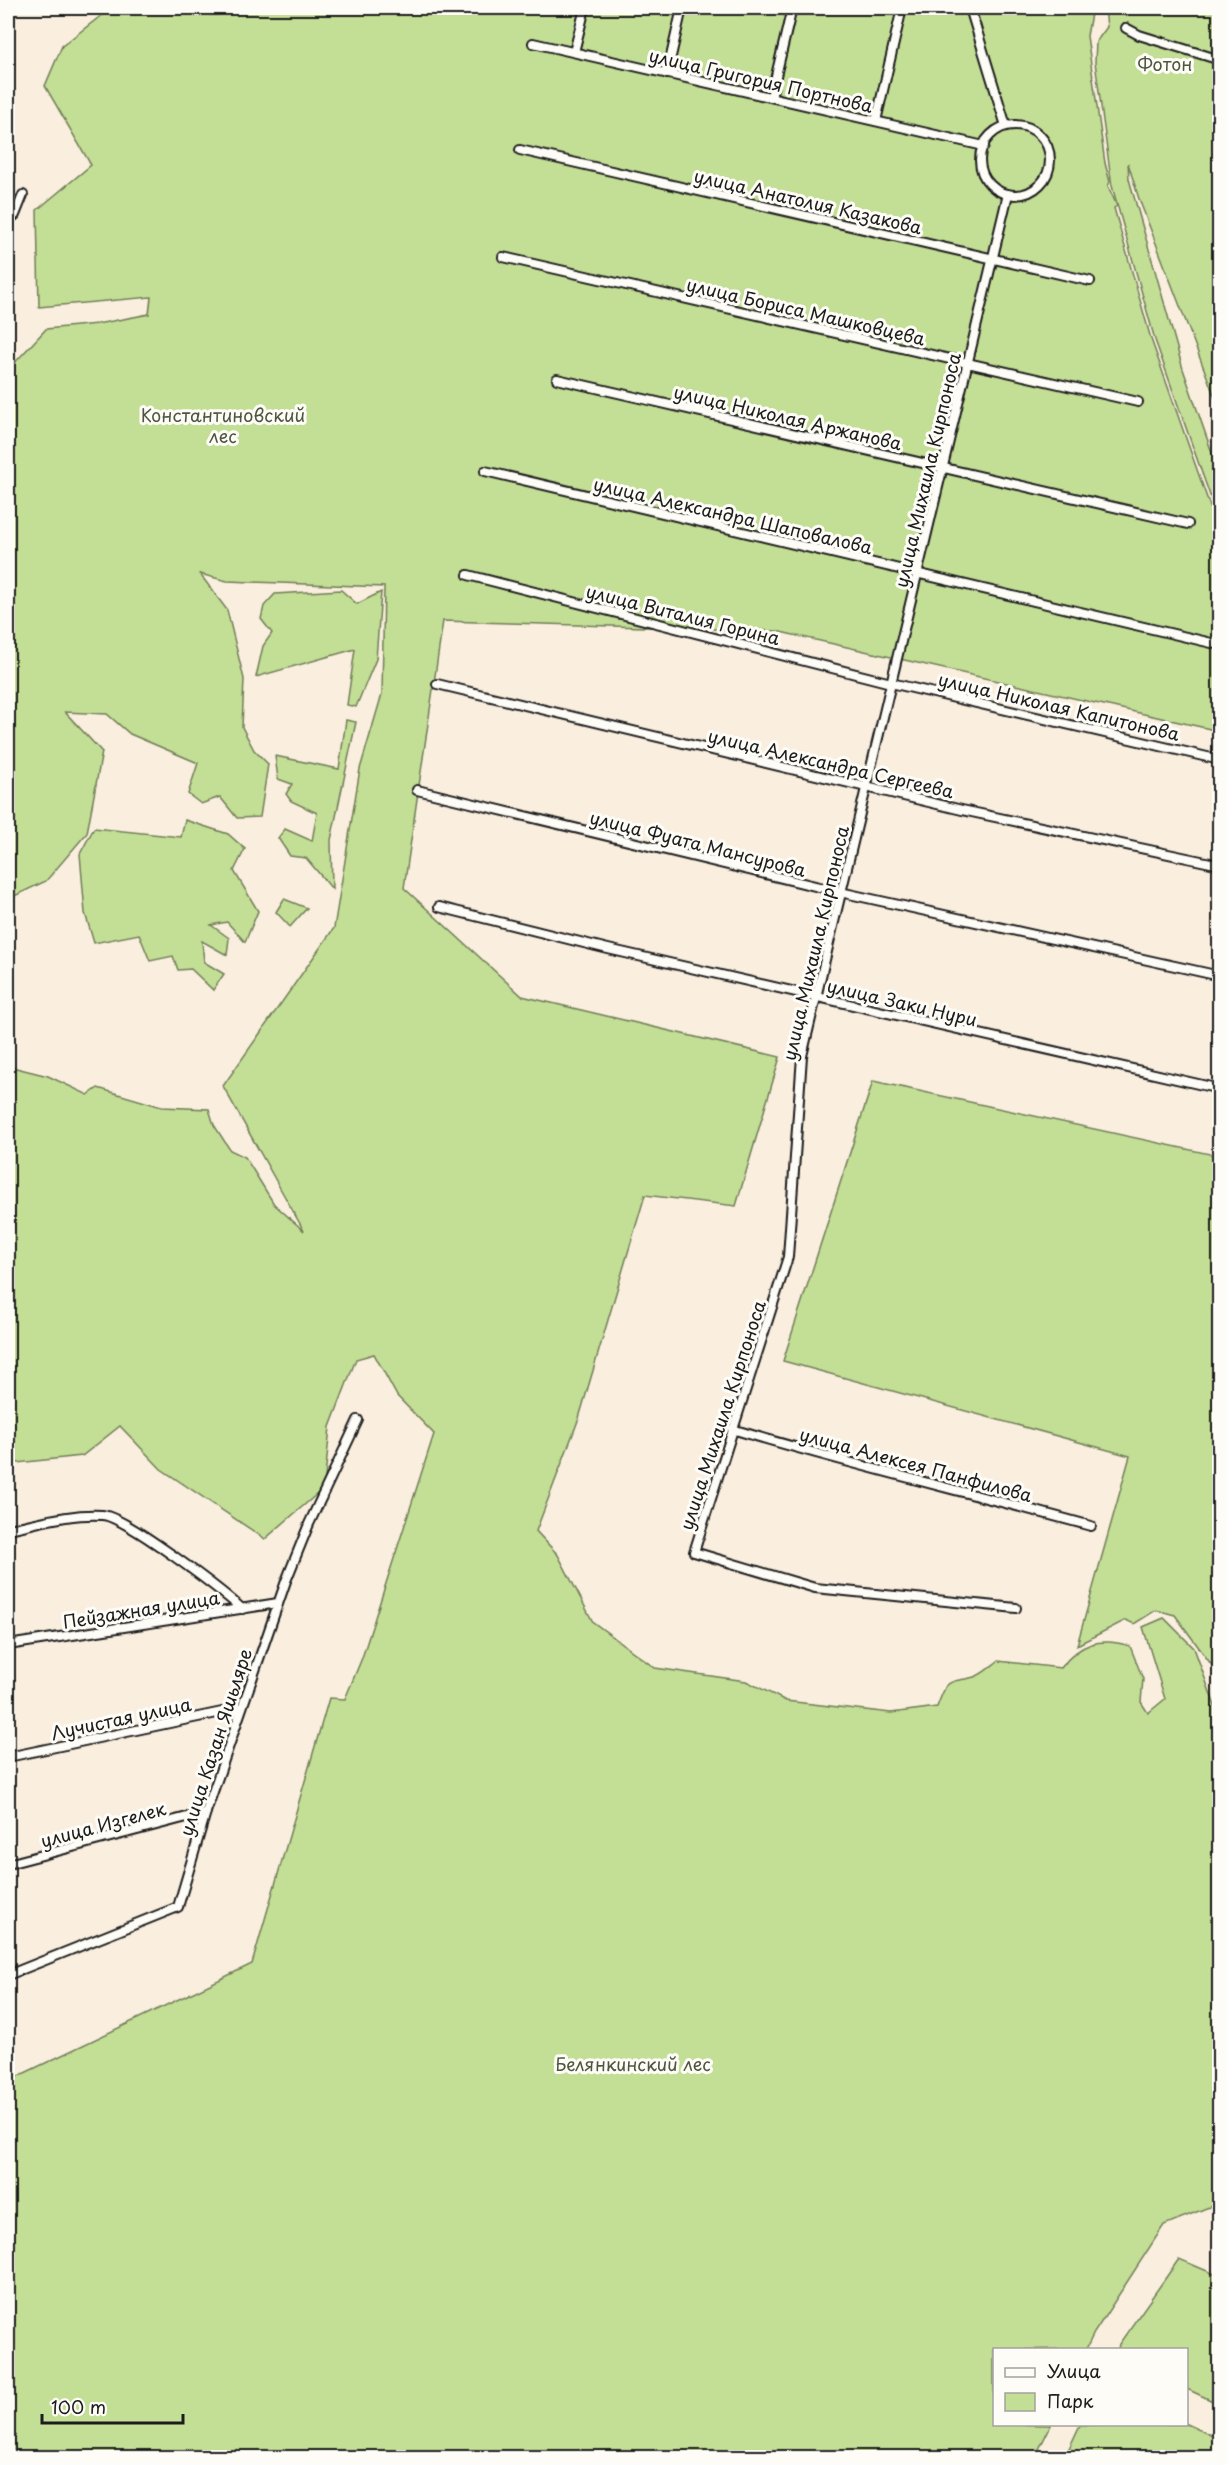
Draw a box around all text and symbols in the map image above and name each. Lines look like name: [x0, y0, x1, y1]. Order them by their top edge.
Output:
street label: улица Григория Портнова: [646, 41, 876, 119]
park label: Фотон: [1138, 50, 1192, 77]
street label: улица Анатолия Казакова: [691, 162, 925, 241]
street label: улица Бориса Машковцева: [684, 270, 929, 352]
street label: улица Михаила Кирпоноса: [887, 349, 967, 590]
street label: улица Николая Аржанова: [671, 378, 906, 457]
park label: Константиновский лес: [141, 401, 305, 449]
street label: улица Александра Шаповалова: [591, 470, 876, 560]
street label: улица Виталия Горина: [583, 577, 783, 651]
street label: улица Николая Капитонова: [936, 665, 1183, 747]
street label: улица Александра Сергеева: [705, 722, 957, 805]
street label: улица Фуата Мансурова: [587, 803, 810, 883]
street label: улица Михаила Кирпоноса: [775, 822, 855, 1063]
street label: улица Заки Нури: [824, 972, 980, 1032]
street label: улица Михаила Кирпоноса: [672, 1296, 772, 1533]
street label: улица Алексея Панфилова: [797, 1420, 1036, 1508]
street label: Пейзажная улица: [61, 1583, 222, 1635]
street label: улица Казан Яшьляре: [172, 1645, 258, 1839]
street label: Лучистая улица: [48, 1690, 194, 1746]
street label: улица Изгелек: [37, 1794, 169, 1854]
park label: Белянкинский лес: [555, 2050, 711, 2077]
legend: [993, 2348, 1188, 2426]
text: Улица: [1047, 2357, 1101, 2384]
scale bar: [42, 2387, 183, 2425]
text: Парк: [1047, 2387, 1094, 2414]
text: 100 m: [51, 2393, 106, 2420]

